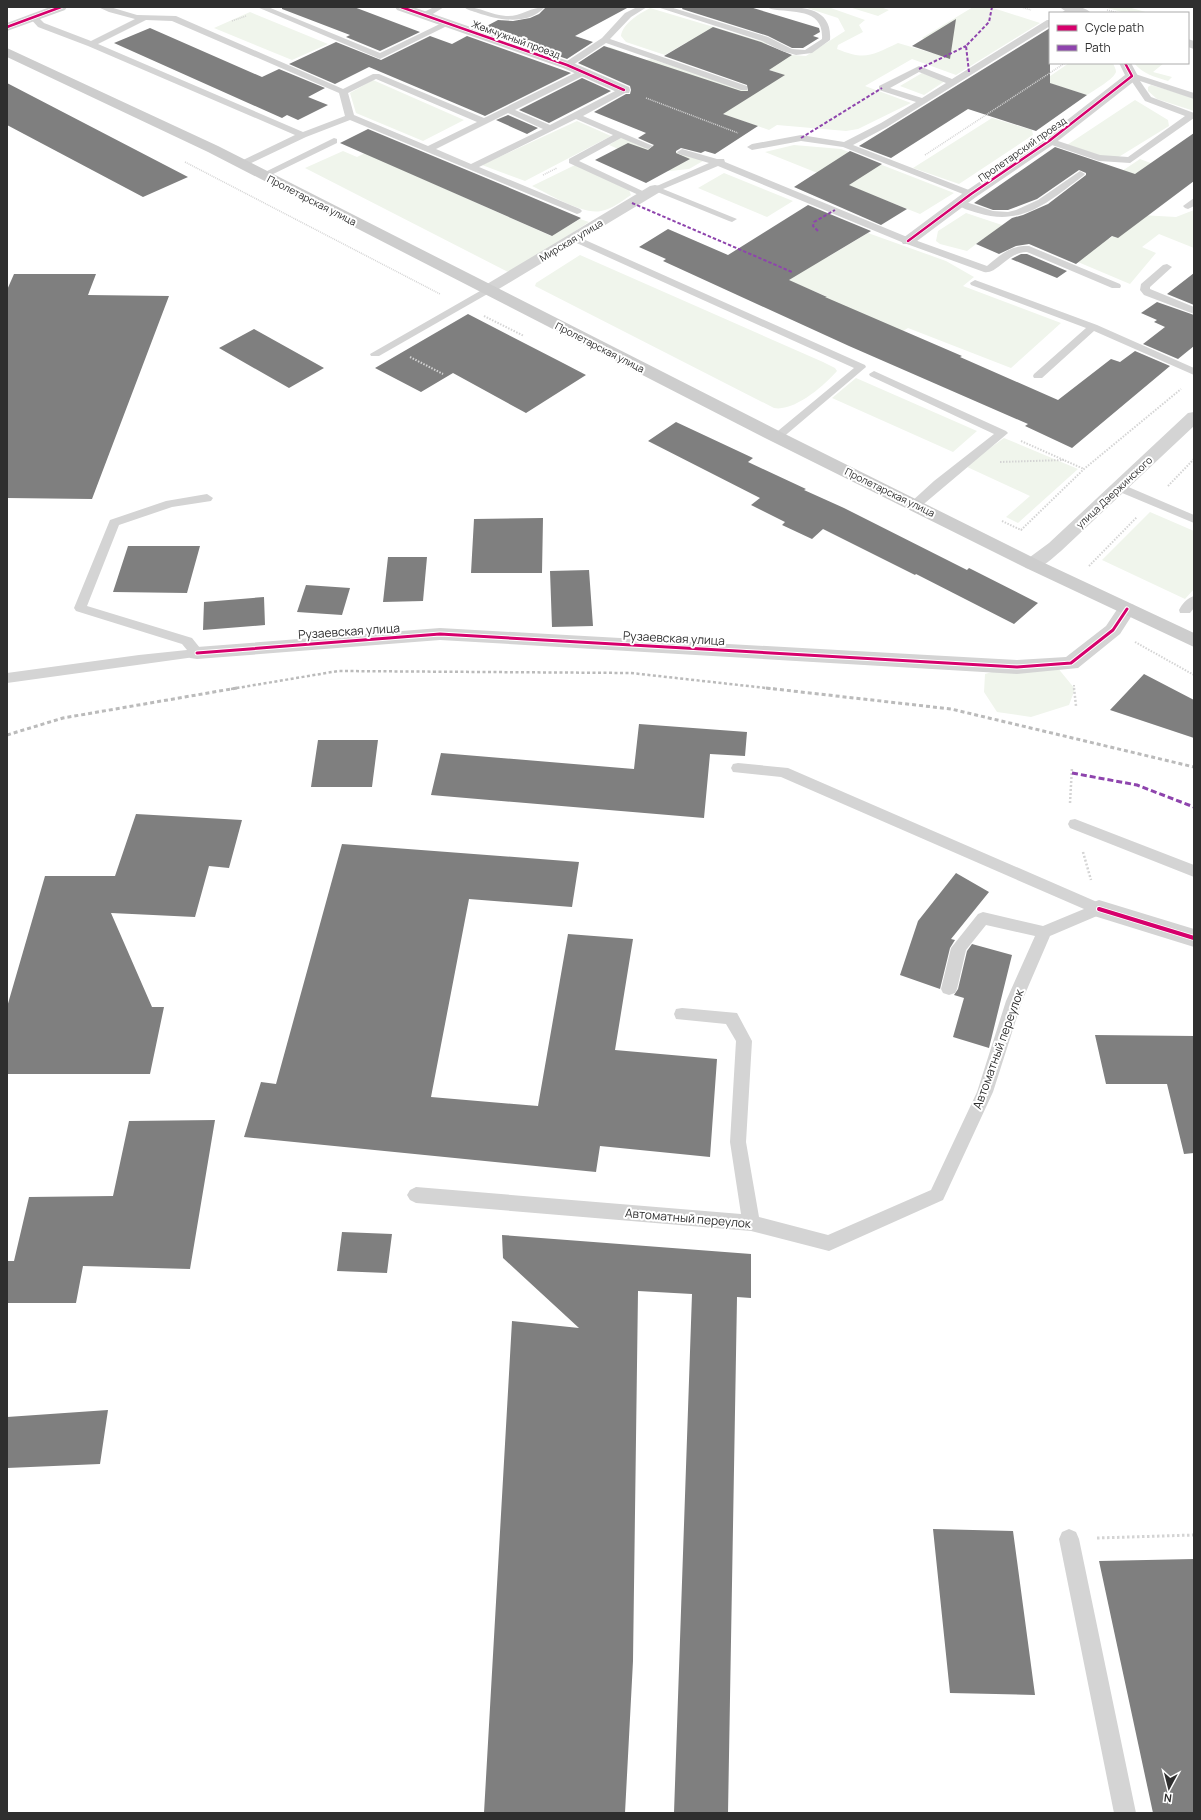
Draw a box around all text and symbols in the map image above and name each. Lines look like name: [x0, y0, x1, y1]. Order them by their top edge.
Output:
legend: [1049, 12, 1189, 64]
street label: Жемчужный проезд: [470, 16, 562, 62]
text: Cycle path: [1085, 19, 1144, 36]
text: Path: [1085, 39, 1111, 56]
street label: Пролетарский проезд: [975, 113, 1069, 185]
street label: Пролетарская улица: [265, 171, 359, 229]
street label: Мирская улица: [537, 215, 605, 265]
street label: Пролетарская улица: [553, 318, 647, 376]
street label: улица Дзержинского: [1073, 453, 1155, 531]
street label: Пролетарская улица: [843, 464, 937, 520]
street label: Рузаевская улица: [298, 619, 400, 643]
street label: Рузаевская улица: [623, 627, 725, 649]
street label: Автоматный переулок: [968, 986, 1028, 1111]
street label: Автоматный переулок: [624, 1204, 753, 1232]
north arrow: [1149, 1768, 1189, 1808]
text: N: [1163, 1790, 1173, 1806]

